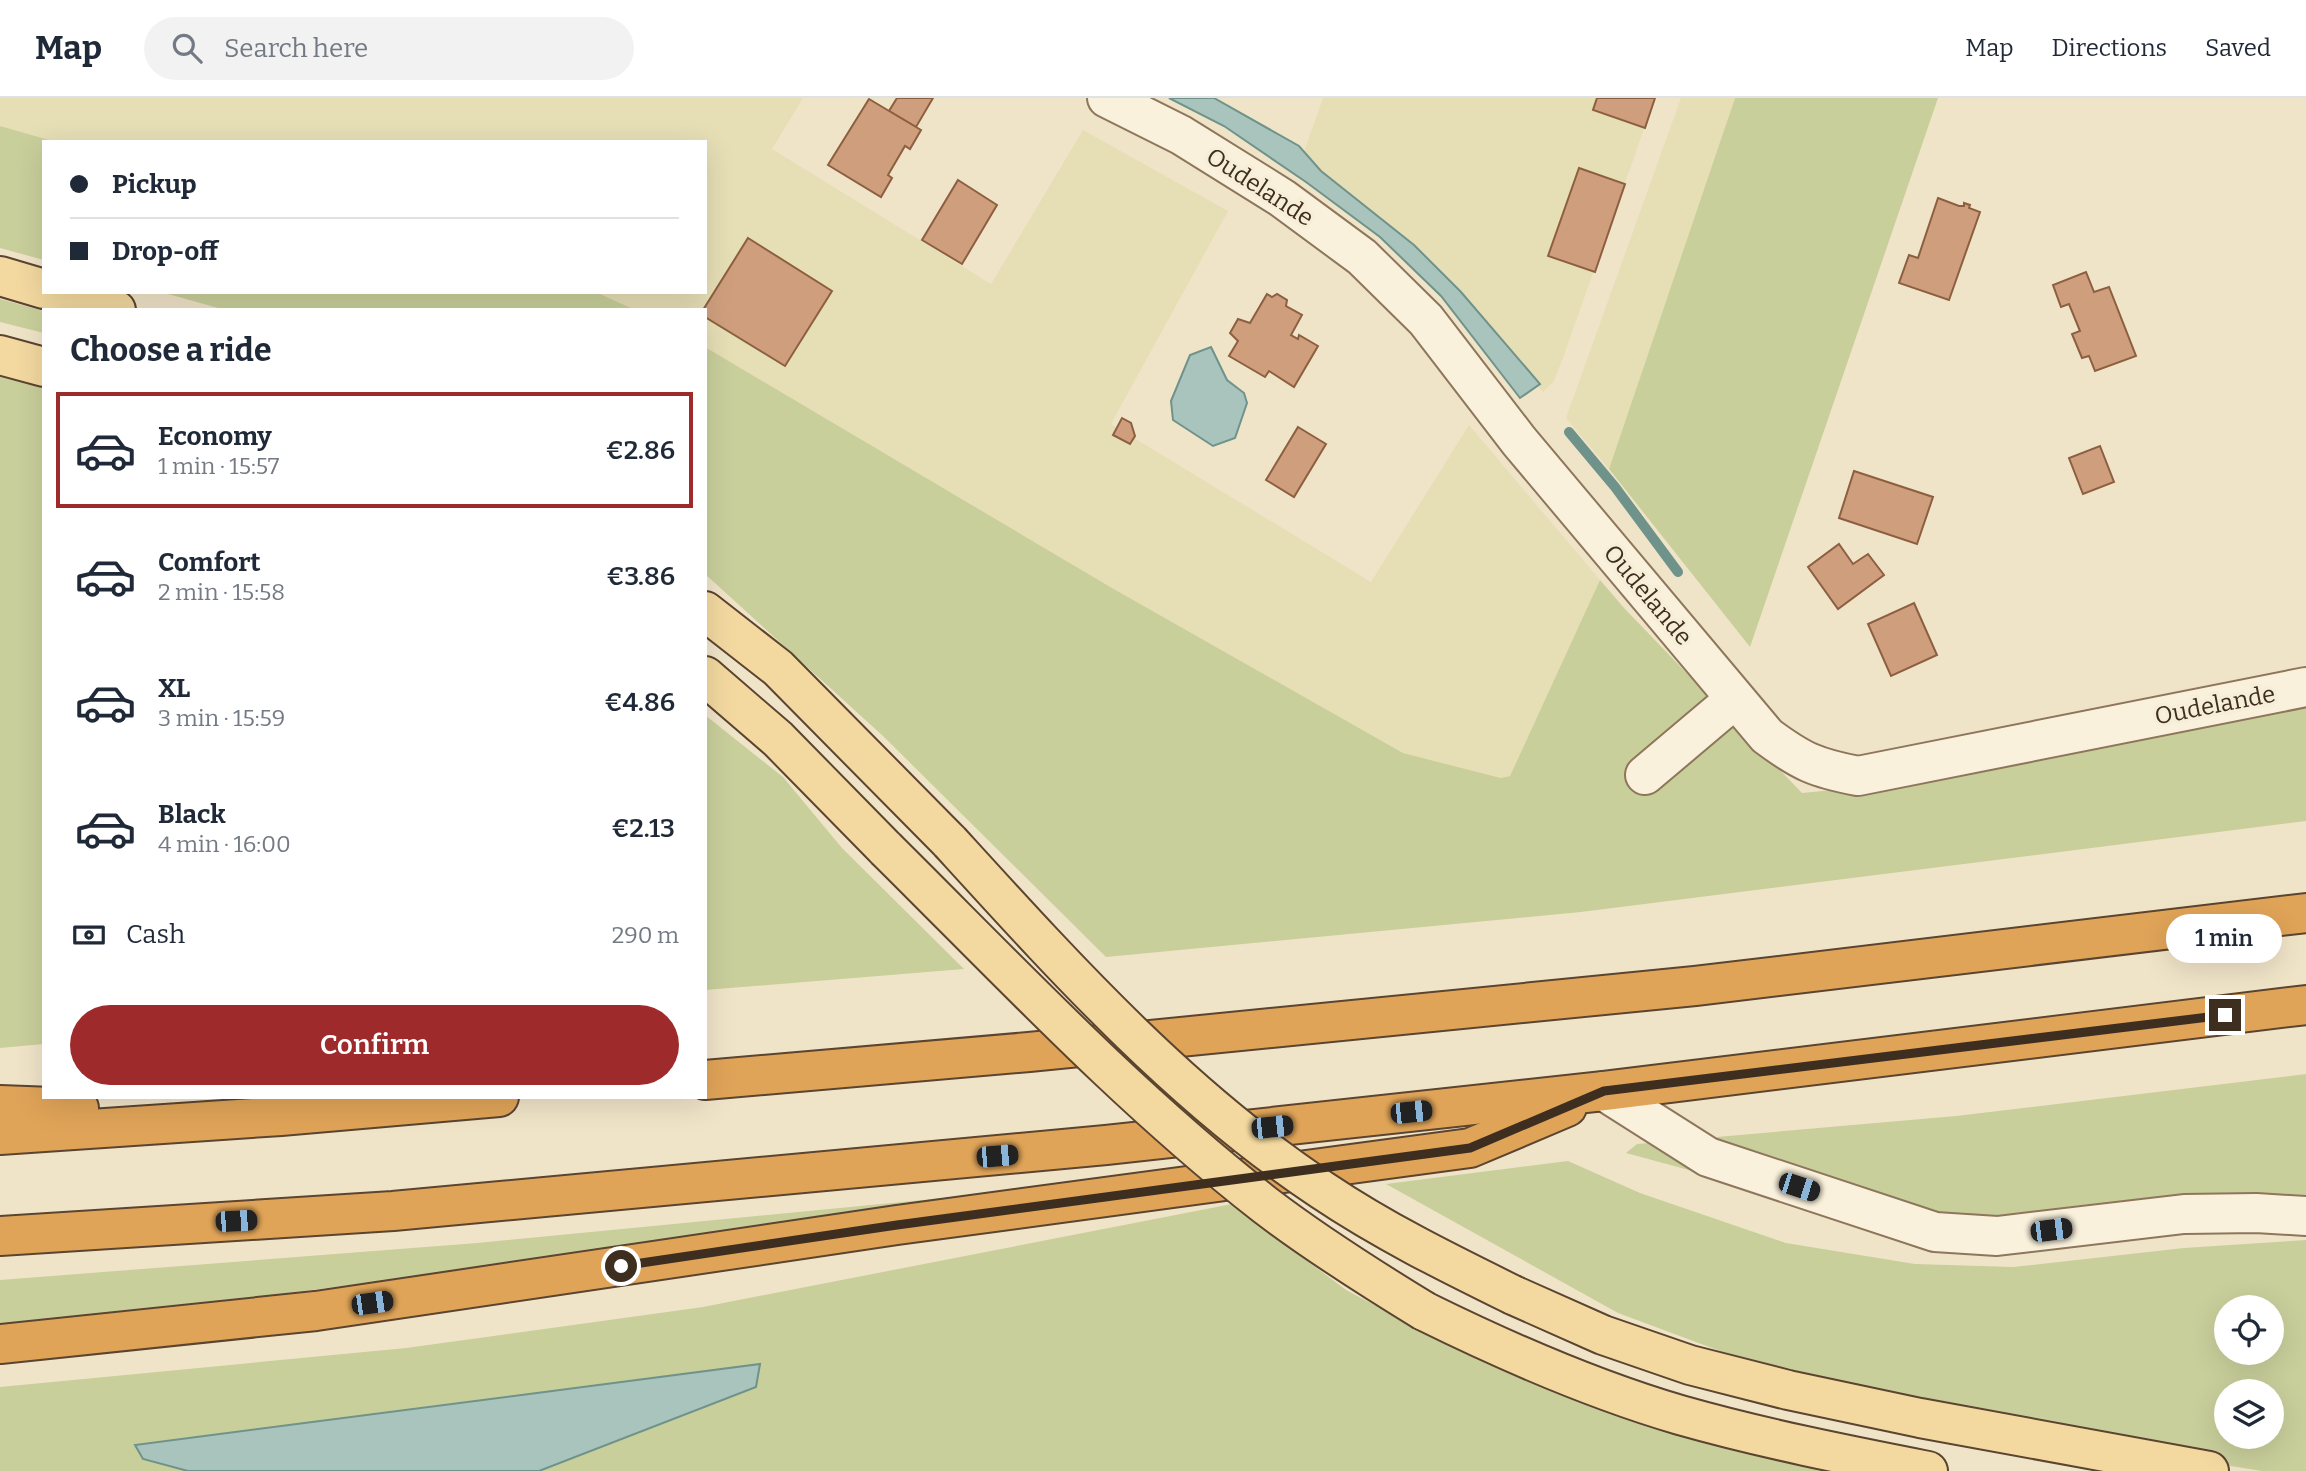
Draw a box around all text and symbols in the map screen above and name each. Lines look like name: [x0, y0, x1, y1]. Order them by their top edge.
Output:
search box: [144, 17, 634, 80]
text: Map: [35, 28, 102, 68]
icon: search: [168, 29, 206, 67]
text: Search here: [224, 33, 368, 64]
text: Map: [1965, 34, 2014, 62]
text: Directions: [2052, 34, 2167, 62]
text: Saved: [2205, 34, 2271, 62]
street label: Oudelande: [1201, 142, 1319, 232]
text: Pickup: [112, 169, 197, 200]
text: Drop-off: [112, 236, 218, 267]
text: Choose a ride: [70, 331, 271, 369]
icon: car: [74, 419, 137, 482]
text: Economy: [158, 421, 272, 452]
text: €2.86: [605, 435, 675, 466]
text: 1 min · 15:57: [158, 452, 279, 480]
street label: Oudelande: [1598, 539, 1698, 651]
icon: car: [74, 545, 137, 608]
text: Comfort: [158, 547, 261, 578]
text: €3.86: [606, 561, 675, 592]
text: 2 min · 15:58: [158, 578, 285, 606]
icon: car: [74, 671, 137, 734]
text: XL: [158, 673, 190, 704]
street label: Oudelande: [2152, 680, 2278, 730]
text: €4.86: [604, 687, 675, 718]
text: 3 min · 15:59: [158, 704, 285, 732]
icon: car: [74, 797, 137, 860]
text: Black: [158, 799, 226, 830]
text: €2.13: [611, 813, 675, 844]
text: 4 min · 16:00: [158, 830, 291, 858]
callout: 1 min: [2167, 914, 2283, 962]
icon: cash: [70, 916, 108, 954]
text: Cash: [126, 919, 185, 950]
text: 290 m: [612, 921, 679, 949]
text: 1 min: [2195, 924, 2253, 952]
route end: [2209, 999, 2241, 1031]
button: Confirm: [70, 1005, 679, 1085]
car: [1390, 1099, 1433, 1125]
car: [1251, 1114, 1294, 1140]
car: [976, 1144, 1019, 1168]
car: [1776, 1171, 1823, 1203]
car: [215, 1209, 258, 1233]
car: [2029, 1217, 2074, 1243]
route start: [605, 1250, 637, 1282]
car: [350, 1290, 395, 1316]
map controls: [2214, 1295, 2284, 1449]
button: locate: [2214, 1295, 2284, 1365]
button: layers: [2214, 1379, 2284, 1449]

